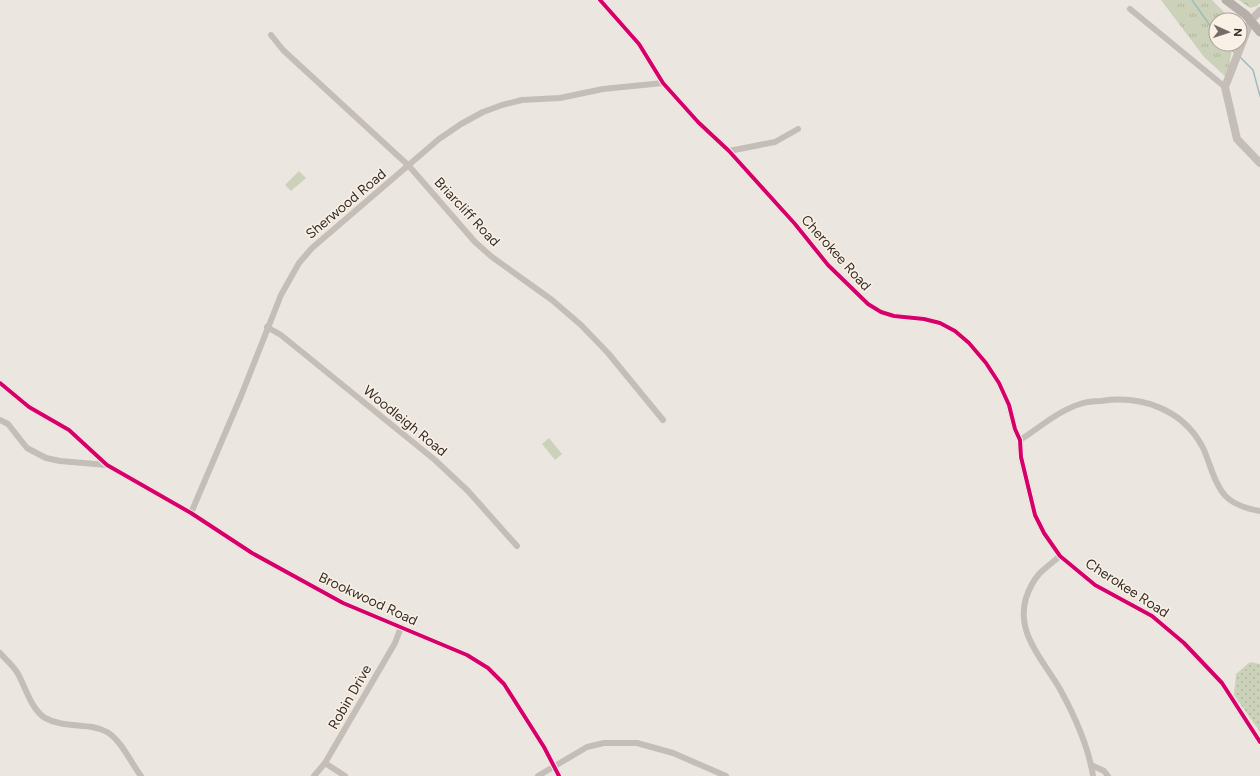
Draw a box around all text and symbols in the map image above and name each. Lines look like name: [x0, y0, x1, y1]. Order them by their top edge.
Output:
north arrow: [1208, 12, 1248, 52]
text: N: [1231, 28, 1244, 37]
street label: Sherwood Road: [302, 165, 390, 243]
street label: Briarcliff Road: [431, 174, 503, 250]
street label: Cherokee Road: [798, 212, 874, 294]
street label: Woodleigh Road: [360, 382, 450, 460]
street label: Cherokee Road: [1082, 555, 1172, 621]
street label: Brookwood Road: [316, 569, 420, 629]
street label: Robin Drive: [325, 661, 376, 732]

